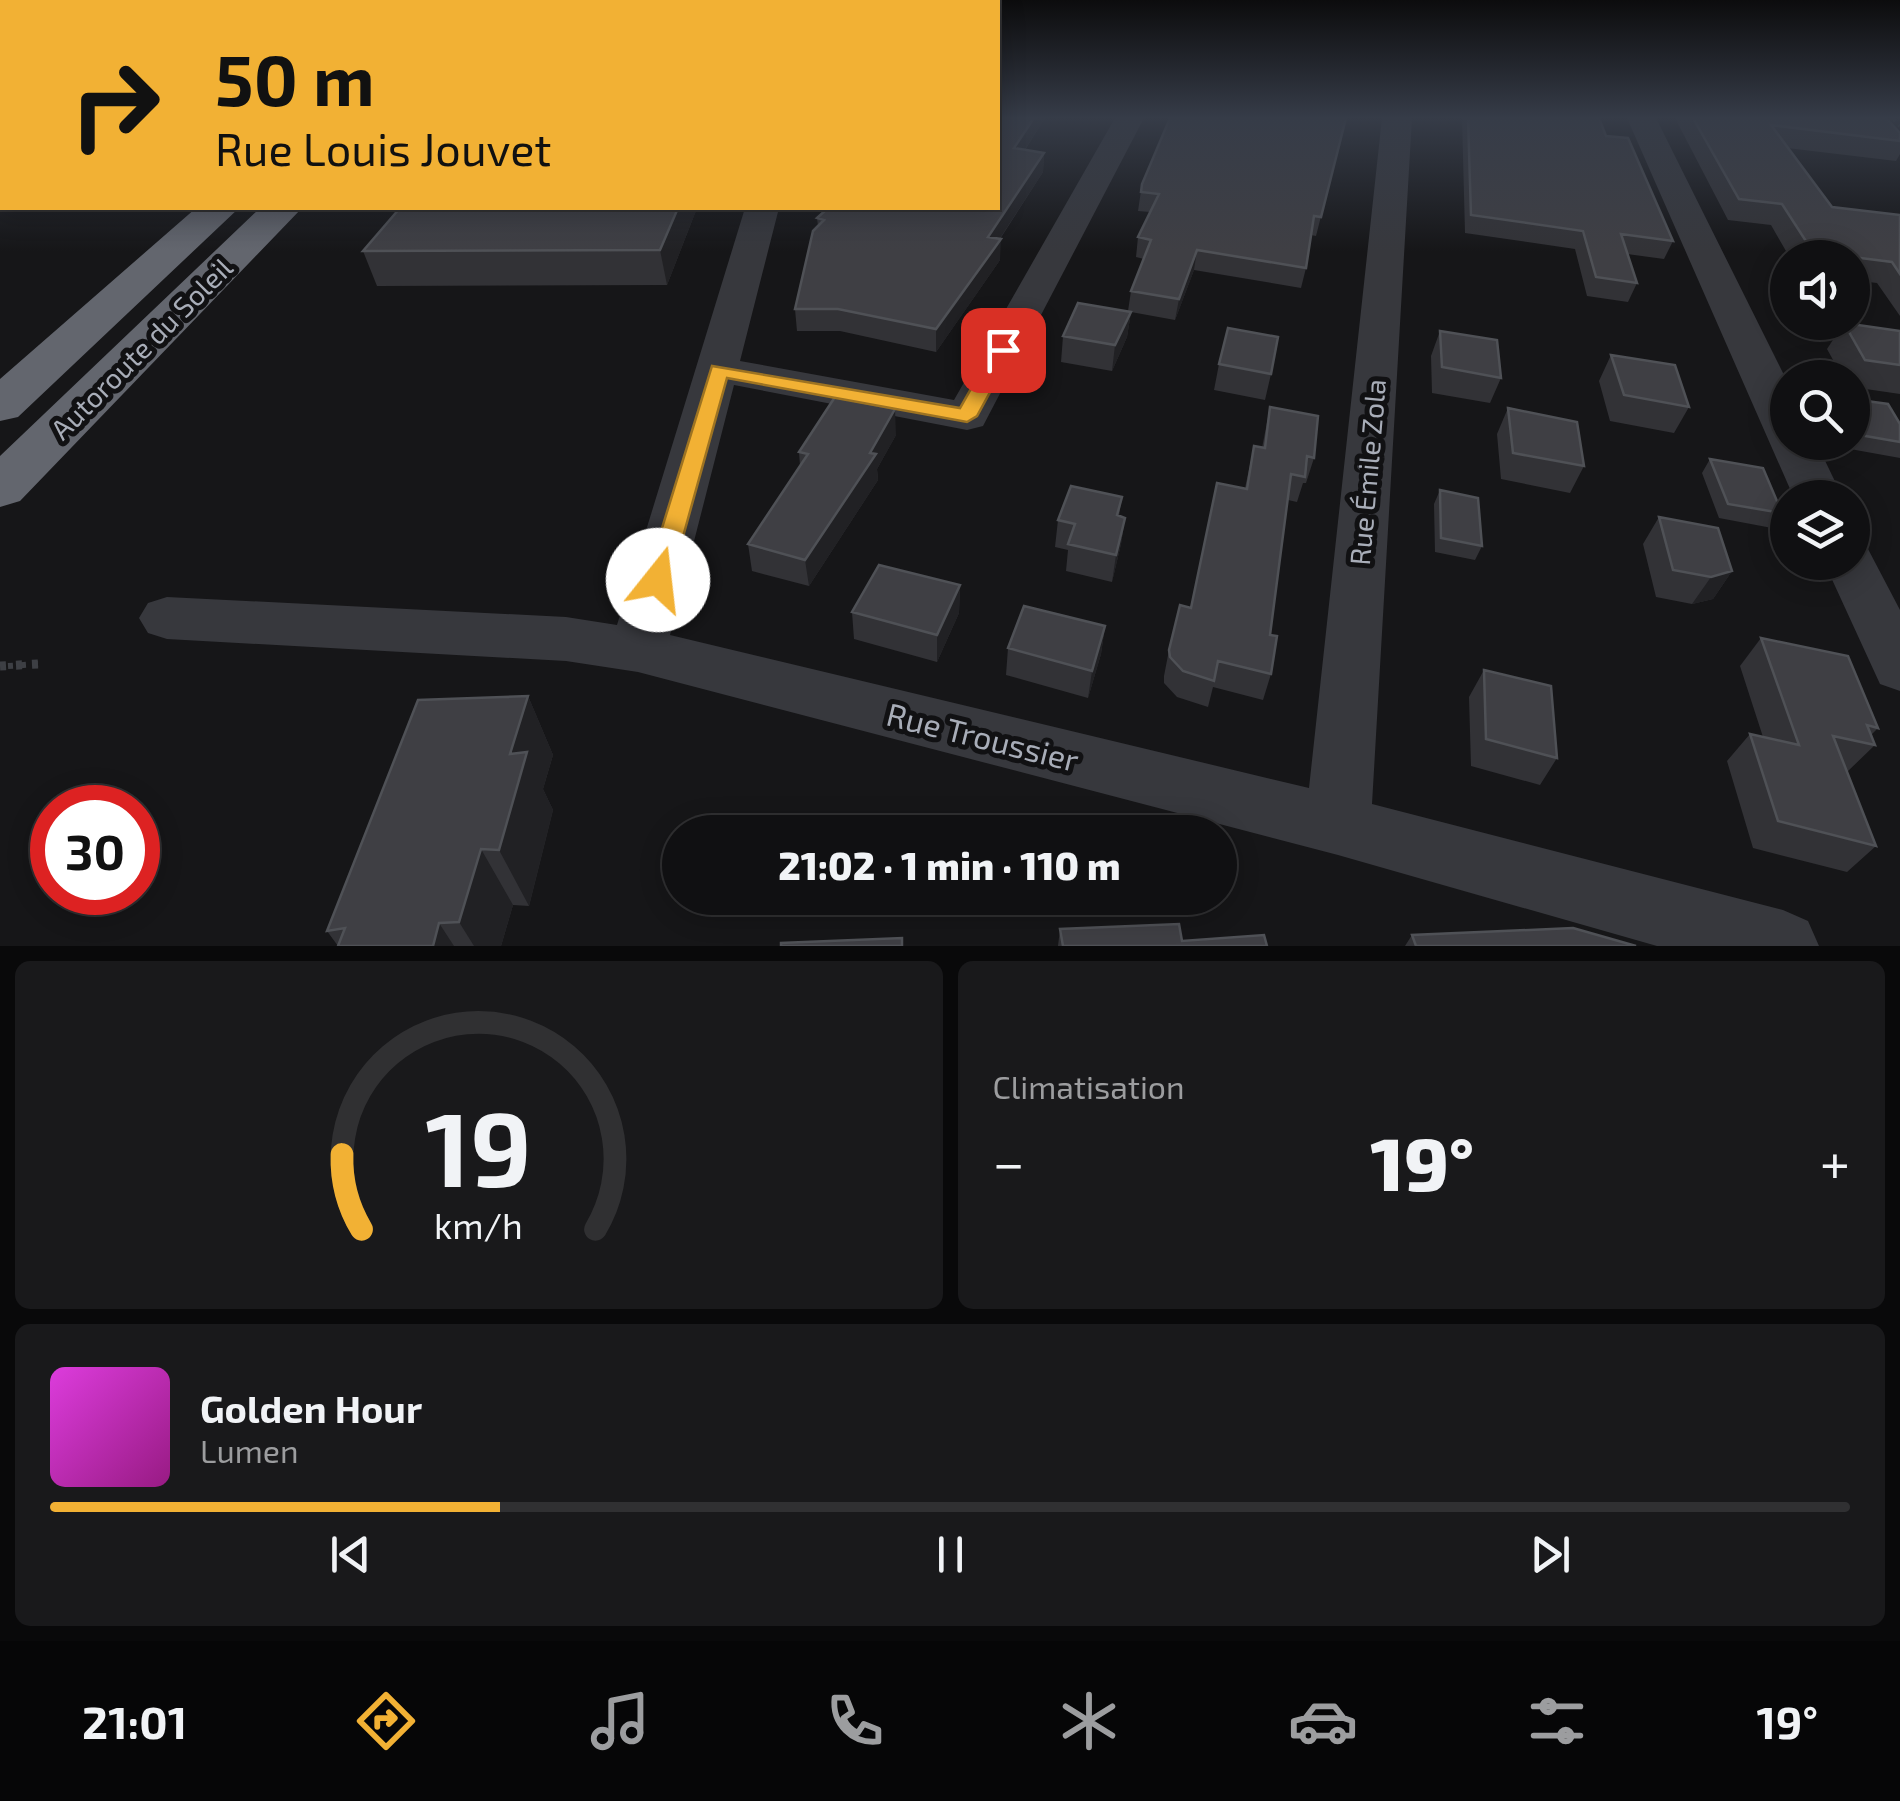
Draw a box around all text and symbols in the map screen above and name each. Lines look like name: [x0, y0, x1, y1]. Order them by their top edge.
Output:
text: 50 m: [215, 36, 375, 120]
icon: right: [50, 40, 180, 170]
text: Rue Louis Jouvet: [215, 121, 551, 175]
map controls: [1770, 240, 1870, 580]
button: sound: [1770, 240, 1870, 340]
street label: Autoroute du Soleil: [43, 250, 239, 446]
pin: [961, 308, 1046, 393]
icon: arrive: [976, 323, 1031, 378]
button: search: [1770, 360, 1870, 460]
street label: Rue Émile Zola: [1342, 378, 1392, 566]
button: layers: [1770, 480, 1870, 580]
position arrow: [606, 528, 710, 632]
street label: Rue Troussier: [883, 694, 1083, 778]
speed limit sign: 30: [30, 785, 160, 915]
text: 21:02 · 1 min · 110 m: [778, 842, 1121, 888]
text: Climatisation: [993, 1067, 1185, 1105]
text: 19: [426, 1083, 532, 1208]
text: 19°: [1370, 1116, 1474, 1206]
text: −: [993, 1128, 1025, 1194]
text: +: [1820, 1128, 1850, 1194]
text: km/h: [434, 1203, 523, 1246]
text: Golden Hour: [200, 1385, 422, 1431]
text: Lumen: [200, 1431, 299, 1469]
icon: previous: [323, 1527, 378, 1582]
icon: pause: [923, 1527, 978, 1582]
icon: next: [1523, 1527, 1578, 1582]
icon: directions: [351, 1686, 421, 1756]
icon: music: [585, 1686, 655, 1756]
icon: phone: [820, 1686, 890, 1756]
icon: climate: [1054, 1686, 1124, 1756]
icon: car: [1288, 1686, 1358, 1756]
icon: filters: [1522, 1686, 1592, 1756]
text: 21:01: [82, 1694, 187, 1748]
text: 19°: [1756, 1694, 1818, 1748]

